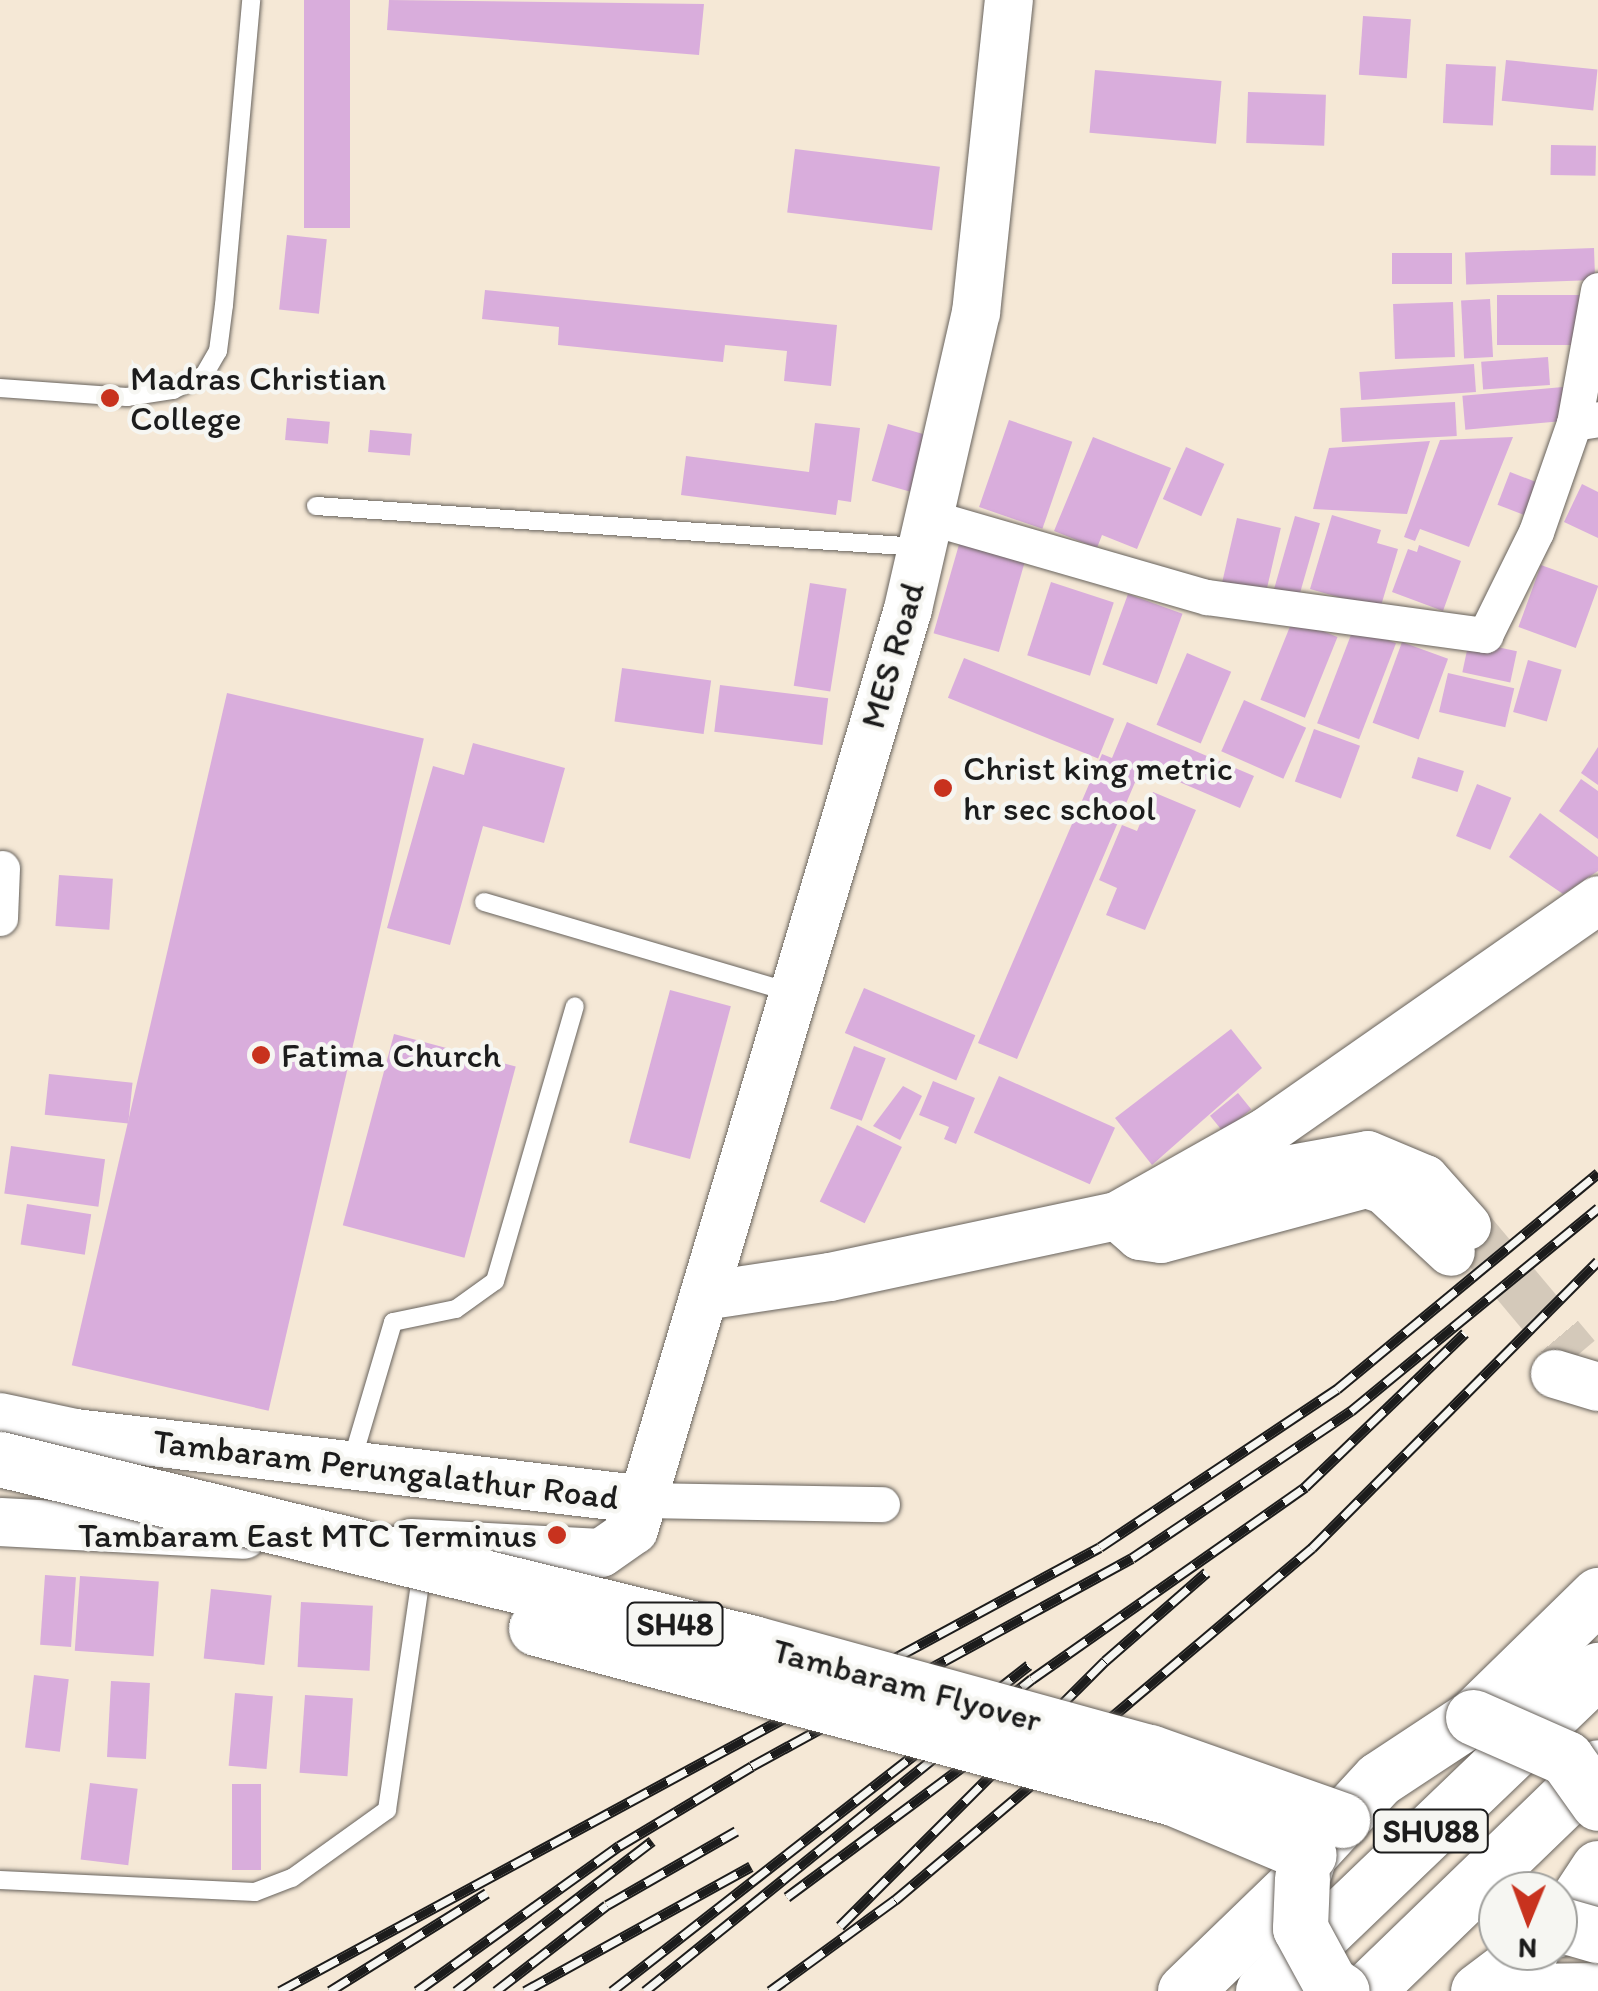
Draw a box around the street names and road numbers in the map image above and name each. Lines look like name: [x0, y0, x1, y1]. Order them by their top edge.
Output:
street label: MES Road: [851, 577, 933, 733]
street label: Tambaram Perungalathur Road: [151, 1420, 621, 1518]
road number: SH48: [625, 1597, 725, 1651]
street label: Tambaram Flyover: [768, 1629, 1046, 1741]
road number: SHU88: [1371, 1804, 1491, 1858]

